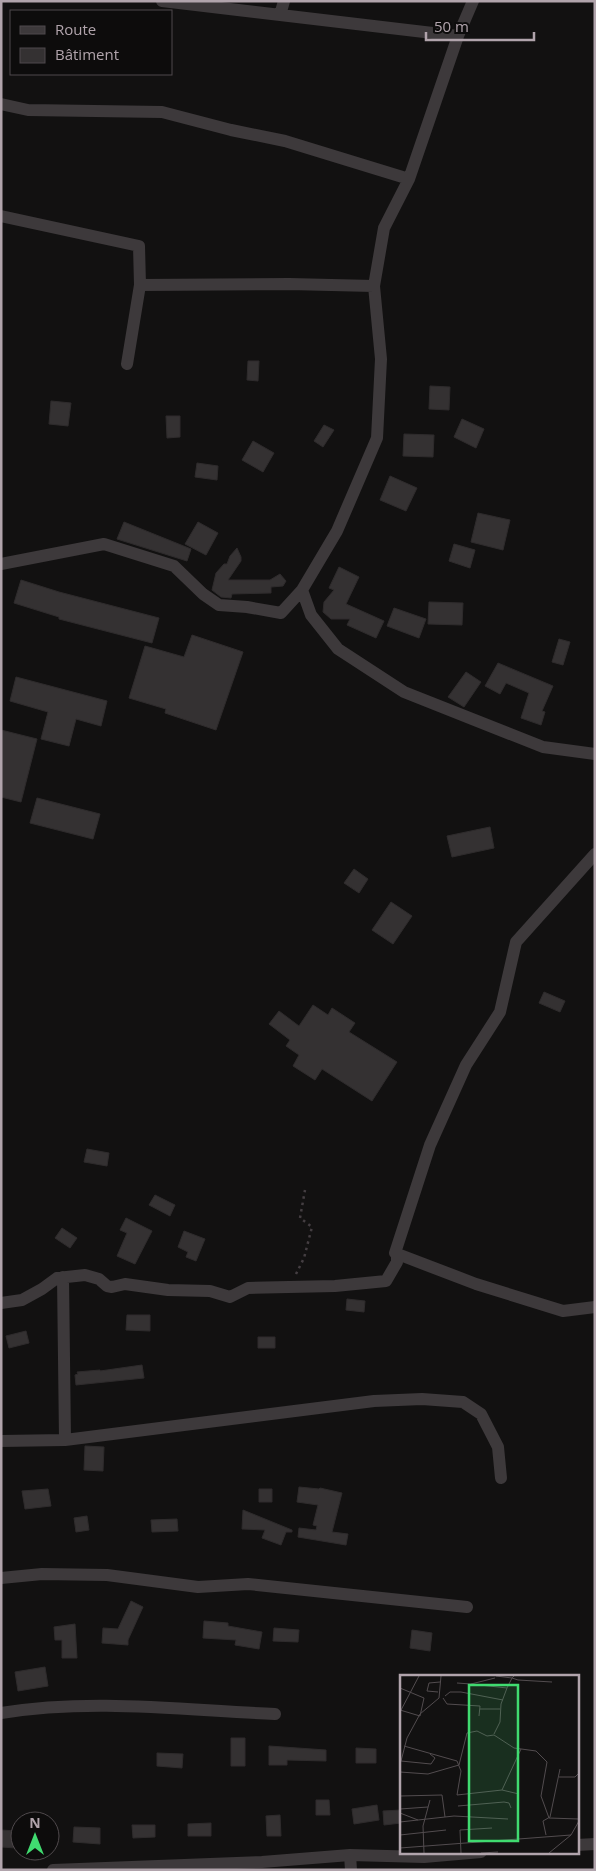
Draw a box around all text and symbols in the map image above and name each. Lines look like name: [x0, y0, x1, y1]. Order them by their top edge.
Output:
legend: [10, 10, 172, 75]
scale bar: [426, 10, 534, 42]
text: 50 m: [434, 16, 469, 36]
text: Route: [55, 19, 96, 39]
text: Bâtiment: [55, 44, 119, 64]
inset map: [400, 1675, 578, 1854]
north arrow: [10, 1811, 60, 1861]
text: N: [29, 1813, 41, 1832]

